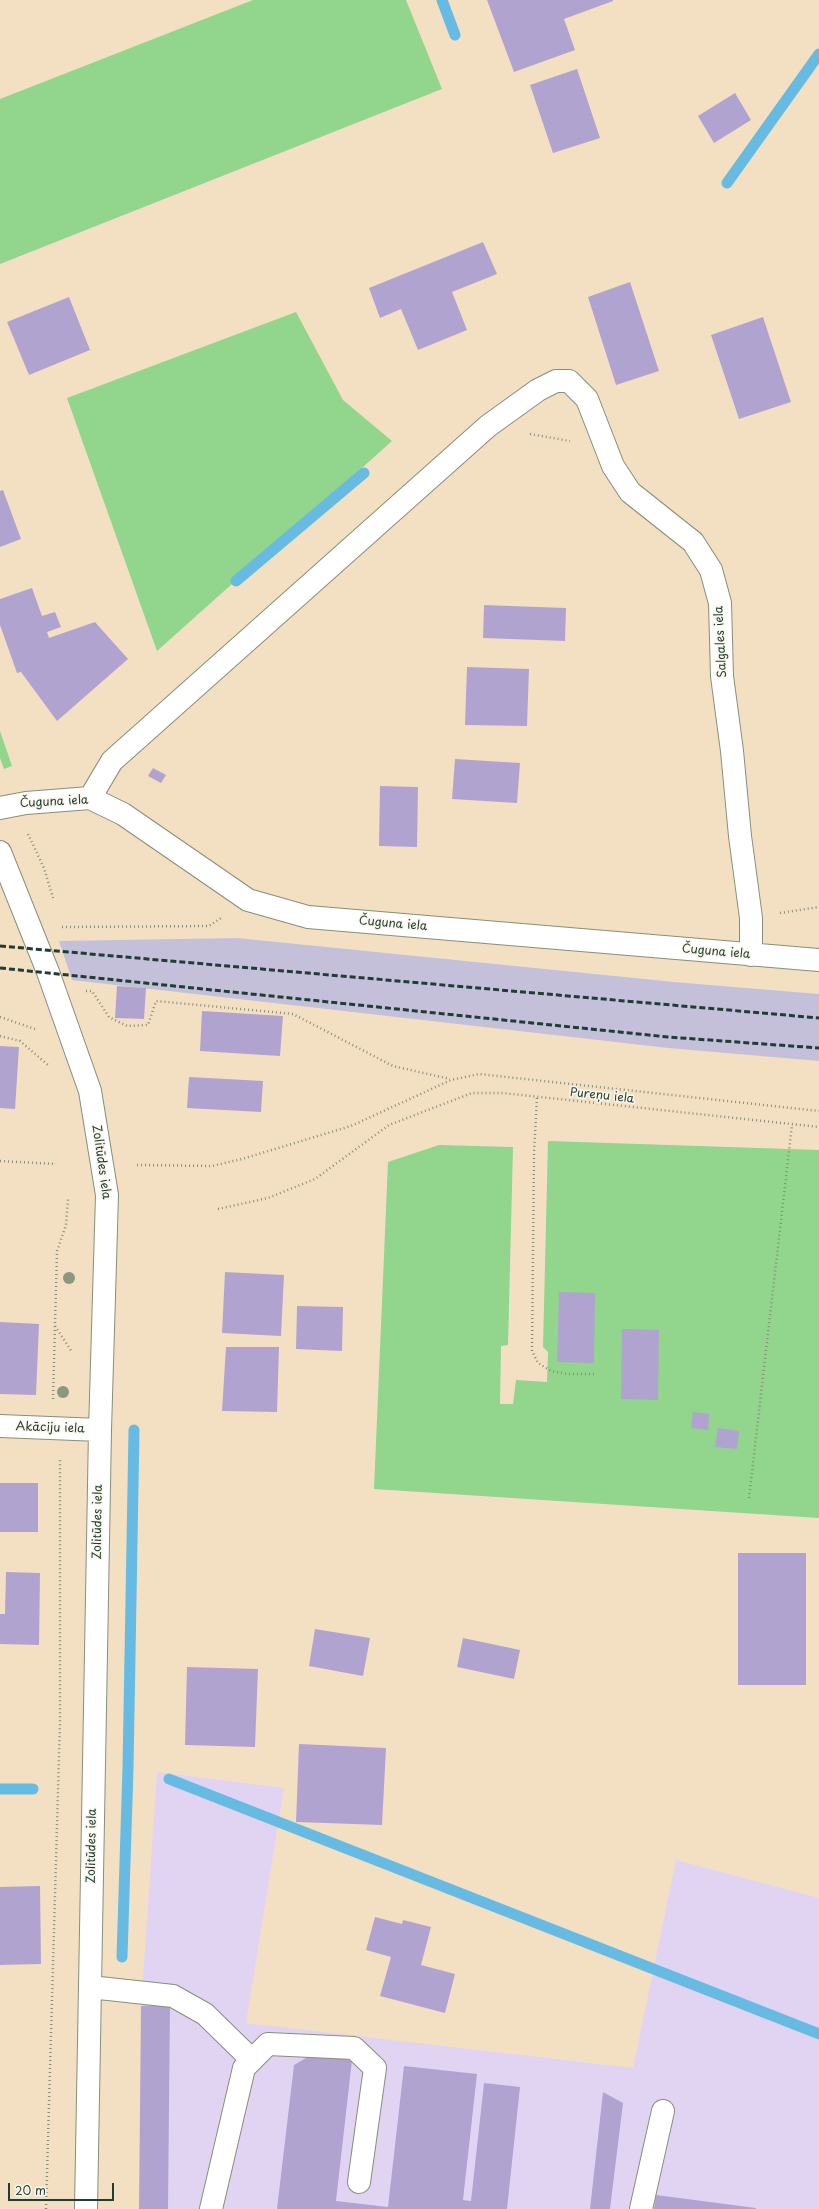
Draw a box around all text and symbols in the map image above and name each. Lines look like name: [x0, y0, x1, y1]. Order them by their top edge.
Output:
street label: Salgales iela: [712, 606, 730, 678]
street label: Čuguna iela: [19, 793, 89, 811]
street label: Čuguna iela: [358, 914, 428, 934]
street label: Čuguna iela: [681, 942, 751, 962]
street label: Pureņu iela: [569, 1085, 635, 1107]
street label: Zolitūdes iela: [89, 1124, 113, 1200]
street label: Akāciju iela: [15, 1420, 85, 1436]
street label: Zolitūdes iela: [90, 1484, 106, 1560]
street label: Zolitūdes iela: [84, 1808, 100, 1884]
scale bar: [10, 2175, 116, 2201]
text: 20 m: [15, 2181, 46, 2199]

